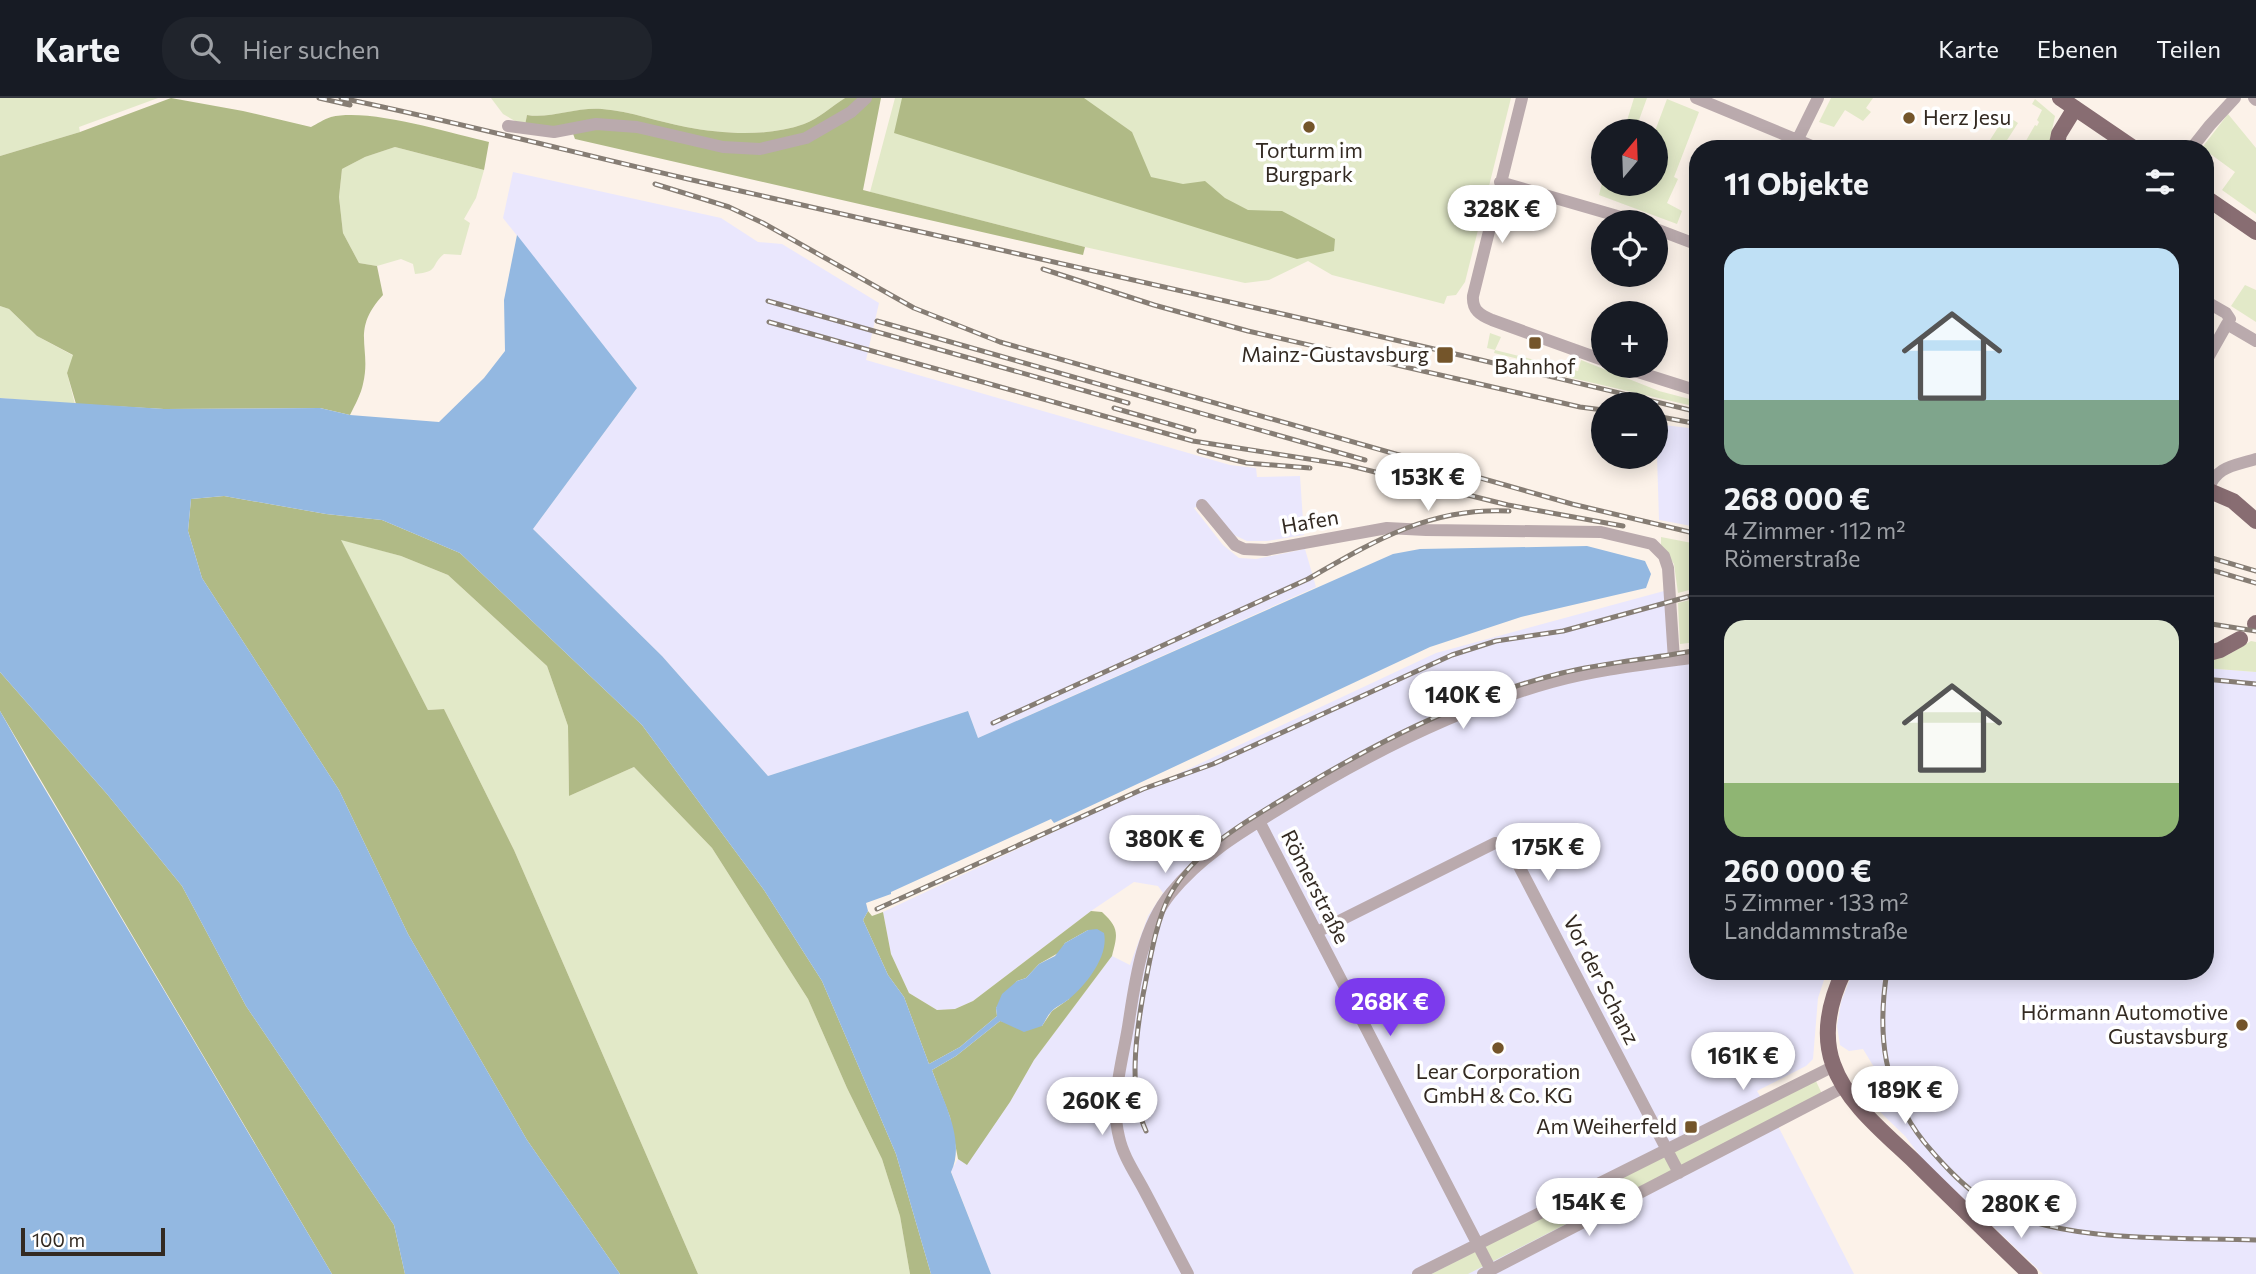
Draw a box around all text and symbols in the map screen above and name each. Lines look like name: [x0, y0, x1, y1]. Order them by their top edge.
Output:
search box: [162, 17, 652, 80]
text: Karte: [35, 28, 120, 69]
icon: search: [186, 29, 224, 67]
text: Hier suchen: [242, 33, 380, 64]
text: Karte: [1938, 34, 1999, 63]
text: Ebenen: [2037, 34, 2118, 63]
text: Teilen: [2156, 34, 2221, 63]
place label: Herz Jesu: [1923, 104, 2011, 129]
marker: Herz Jesu: [1901, 110, 1917, 126]
marker: Torturm im Burgpark: [1301, 119, 1317, 135]
north arrow: [1591, 119, 1668, 196]
map controls: [1591, 119, 1668, 469]
place label: Torturm im Burgpark: [1255, 137, 1363, 186]
icon: filters: [2141, 163, 2179, 201]
text: 11 Objekte: [1724, 164, 1869, 201]
pin: 328K €: [1445, 186, 1559, 245]
text: 328K €: [1463, 194, 1541, 222]
button: locate: [1591, 210, 1668, 287]
icon: home: [1889, 293, 2015, 419]
button: +: [1591, 301, 1668, 378]
marker: Bahnhof: [1527, 335, 1543, 351]
place label: Mainz-Gustavsburg: [1241, 341, 1429, 366]
marker: Mainz-Gustavsburg: [1435, 345, 1455, 365]
place label: Bahnhof: [1494, 353, 1576, 378]
button: −: [1591, 392, 1668, 469]
pin: 153K €: [1371, 454, 1485, 513]
text: 153K €: [1391, 462, 1465, 490]
text: 268 000 €: [1724, 479, 1870, 516]
street label: Hafen: [1279, 503, 1340, 538]
text: 4 Zimmer · 112 m²: [1724, 516, 1905, 544]
text: Römerstraße: [1724, 544, 1860, 572]
icon: home: [1889, 665, 2015, 791]
pin: 140K €: [1406, 672, 1520, 731]
text: 140K €: [1425, 680, 1501, 708]
pin: 380K €: [1108, 816, 1222, 875]
text: 380K €: [1125, 824, 1205, 852]
pin: 175K €: [1491, 824, 1605, 883]
street label: Römerstraße: [1277, 825, 1356, 947]
text: 175K €: [1512, 832, 1584, 860]
text: 260 000 €: [1724, 851, 1872, 888]
text: 5 Zimmer · 133 m²: [1724, 888, 1908, 916]
street label: Vor der Schanz: [1559, 911, 1646, 1048]
text: Landdammstraße: [1724, 916, 1908, 944]
pin: 268K €: [1333, 978, 1447, 1038]
text: 268K €: [1351, 987, 1429, 1015]
place label: Hörmann Automotive Gustavsburg: [2021, 999, 2228, 1048]
marker: Hörmann Automotive Gustavsburg: [2234, 1017, 2250, 1033]
pin: 161K €: [1686, 1032, 1800, 1092]
marker: Lear Corporation GmbH & Co. KG: [1490, 1040, 1506, 1056]
text: 161K €: [1707, 1041, 1779, 1069]
place label: Lear Corporation GmbH & Co. KG: [1416, 1058, 1580, 1107]
pin: 189K €: [1848, 1066, 1962, 1126]
text: 189K €: [1867, 1075, 1943, 1103]
pin: 260K €: [1045, 1077, 1159, 1137]
text: 260K €: [1062, 1086, 1142, 1114]
place label: Am Weiherfeld: [1536, 1113, 1677, 1138]
marker: Am Weiherfeld: [1683, 1119, 1699, 1135]
pin: 154K €: [1532, 1178, 1646, 1238]
pin: 280K €: [1964, 1180, 2078, 1240]
text: 154K €: [1552, 1187, 1626, 1215]
text: 280K €: [1981, 1189, 2061, 1217]
scale bar: [21, 1225, 164, 1257]
text: 100 m: [32, 1228, 85, 1251]

